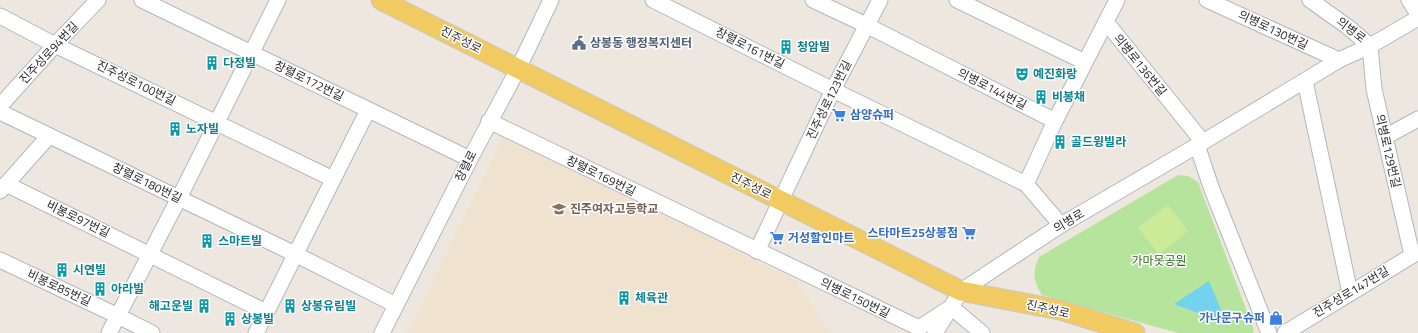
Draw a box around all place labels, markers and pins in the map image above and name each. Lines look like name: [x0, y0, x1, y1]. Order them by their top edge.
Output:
place label: 상봉동 행정복지센터: [590, 33, 692, 52]
public building icon: 상봉동 행정복지센터: [571, 35, 587, 51]
place label: 청암빌: [797, 37, 830, 56]
building icon: 청암빌: [778, 39, 794, 55]
place label: 다정빌: [223, 53, 256, 72]
building icon: 다정빌: [204, 55, 220, 71]
place label: 예진화랑: [1033, 64, 1077, 83]
theatre icon: 예진화랑: [1014, 66, 1030, 82]
place label: 비봉채: [1052, 87, 1085, 106]
building icon: 비봉채: [1033, 89, 1049, 105]
place label: 삼양슈퍼: [850, 105, 894, 124]
supermarket icon: 삼양슈퍼: [831, 107, 847, 123]
place label: 노자빌: [186, 119, 219, 138]
building icon: 노자빌: [167, 121, 183, 137]
place label: 골드윙빌라: [1071, 132, 1126, 151]
building icon: 골드윙빌라: [1052, 134, 1068, 150]
place label: 진주여자고등학교: [570, 199, 658, 218]
school or university icon: 진주여자고등학교: [551, 201, 567, 217]
place label: 스타마트25상봉점: [867, 223, 958, 242]
supermarket icon: 스타마트25상봉점: [961, 225, 977, 241]
place label: 거성할인마트: [788, 228, 854, 247]
supermarket icon: 거성할인마트: [769, 230, 785, 246]
place label: 스마트빌: [218, 231, 262, 250]
building icon: 스마트빌: [199, 233, 215, 249]
place label: 시연빌: [73, 260, 106, 279]
building icon: 시연빌: [54, 262, 70, 278]
place label: 아라빌: [111, 279, 144, 298]
building icon: 아라빌: [92, 281, 108, 297]
place label: 체육관: [635, 288, 668, 307]
building icon: 체육관: [616, 290, 632, 306]
place label: 해고운빌: [149, 296, 193, 315]
place label: 상봉유림빌: [301, 296, 356, 315]
building icon: 해고운빌: [196, 298, 212, 314]
building icon: 상봉유림빌: [282, 298, 298, 314]
place label: 가나문구슈퍼: [1199, 308, 1265, 327]
place label: 상봉빌: [241, 309, 274, 328]
shop icon: 가나문구슈퍼: [1268, 310, 1284, 326]
building icon: 상봉빌: [222, 311, 238, 327]

